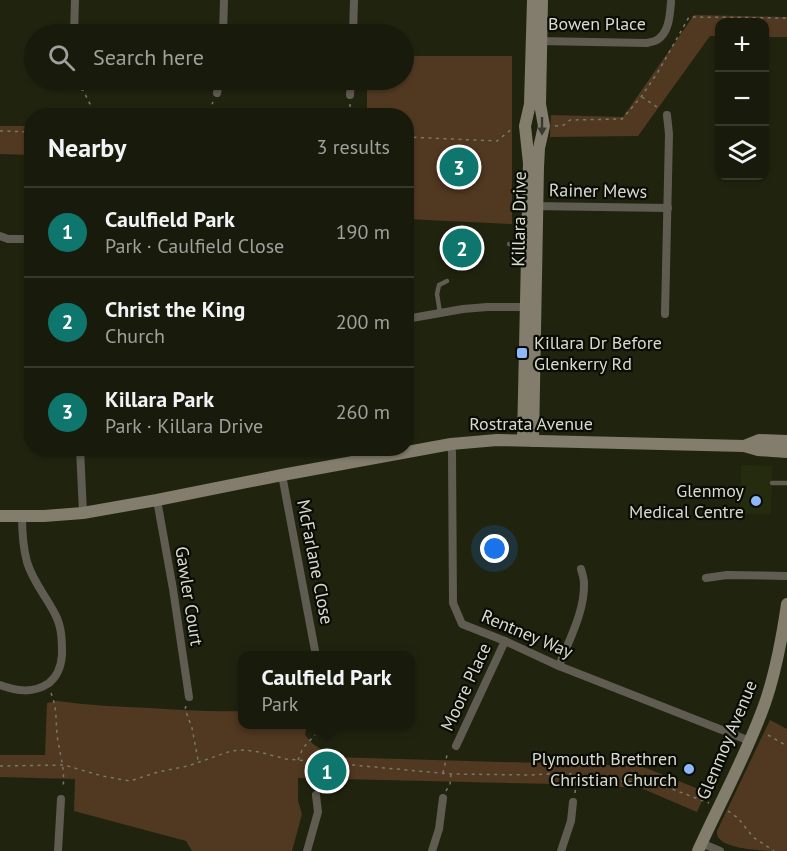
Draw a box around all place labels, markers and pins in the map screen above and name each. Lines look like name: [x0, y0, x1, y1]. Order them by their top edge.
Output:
pin: 3: [440, 144, 478, 190]
pin: 2: [442, 226, 482, 270]
place label: Killara Dr Before Glenkerry Rd: [534, 331, 662, 375]
marker: Killara Dr Before Glenkerry Rd: [515, 346, 529, 360]
place label: Glenmoy Medical Centre: [629, 479, 745, 523]
marker: Glenmoy Medical Centre: [749, 494, 763, 508]
place label: Plymouth Brethren Christian Church: [532, 747, 677, 791]
pin: 1: [308, 748, 346, 794]
marker: Plymouth Brethren Christian Church: [682, 762, 696, 776]

